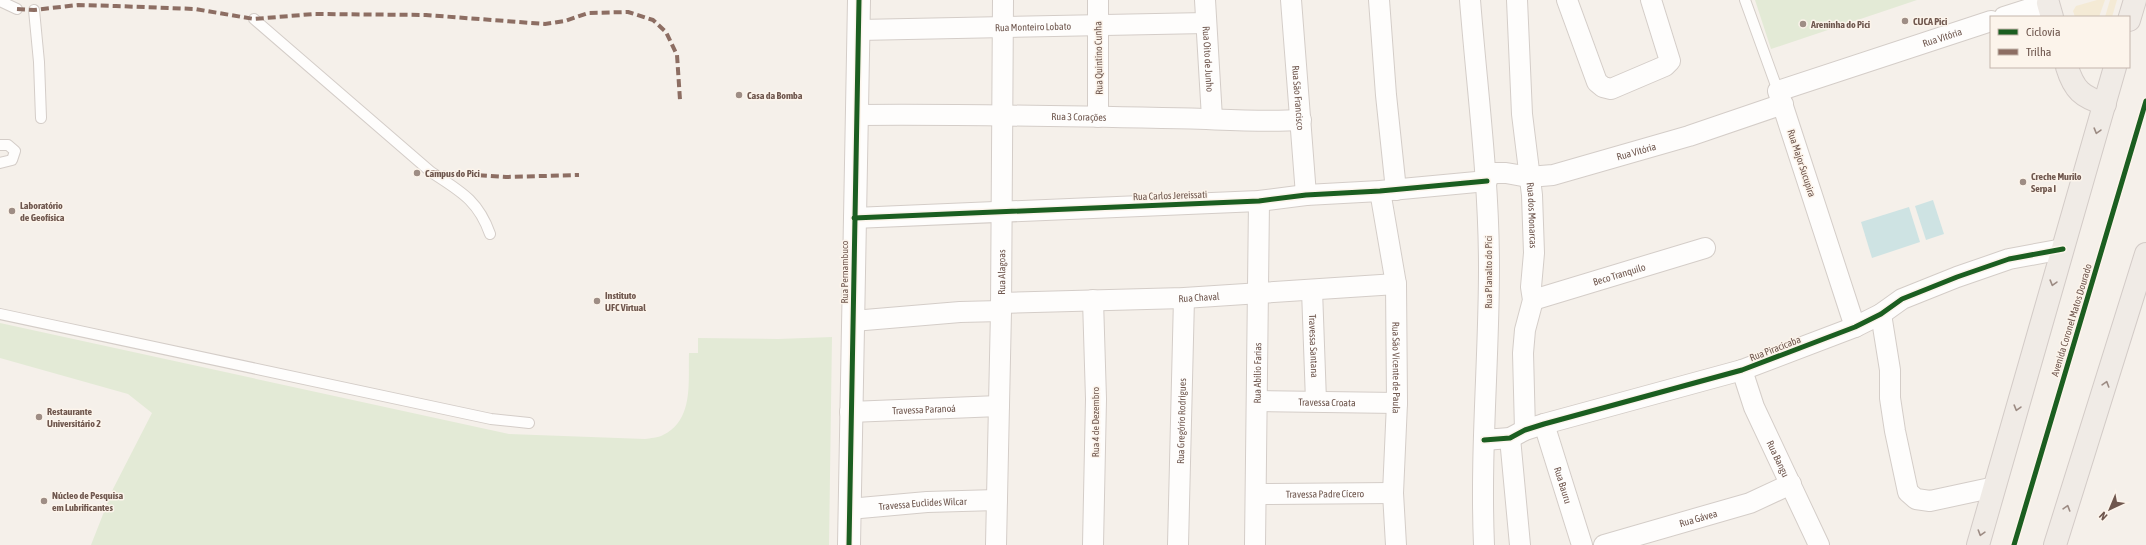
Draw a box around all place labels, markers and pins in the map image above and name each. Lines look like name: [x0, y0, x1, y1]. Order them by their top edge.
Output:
marker: CUCA Pici: [1900, 16, 1910, 26]
place label: CUCA Pici: [1913, 16, 1947, 27]
marker: Areninha do Pici: [1798, 19, 1808, 29]
place label: Areninha do Pici: [1810, 19, 1870, 30]
marker: Casa da Bomba: [734, 90, 744, 100]
place label: Casa da Bomba: [747, 90, 803, 101]
marker: Campus do Pici: [412, 168, 422, 178]
place label: Campus do Pici: [425, 168, 480, 179]
place label: Creche Murilo Serpa I: [2031, 171, 2082, 194]
marker: Creche Murilo Serpa I: [2018, 177, 2028, 187]
place label: Laboratório de Geofísica: [20, 200, 65, 223]
marker: Laboratório de Geofísica: [7, 206, 17, 216]
place label: Instituto UFC Virtual: [605, 290, 646, 313]
marker: Instituto UFC Virtual: [592, 296, 602, 306]
place label: Restaurante Universitário 2: [47, 406, 101, 429]
marker: Restaurante Universitário 2: [34, 412, 44, 422]
place label: Núcleo de Pesquisa em Lubrificantes: [52, 490, 123, 513]
marker: Núcleo de Pesquisa em Lubrificantes: [39, 496, 49, 506]

